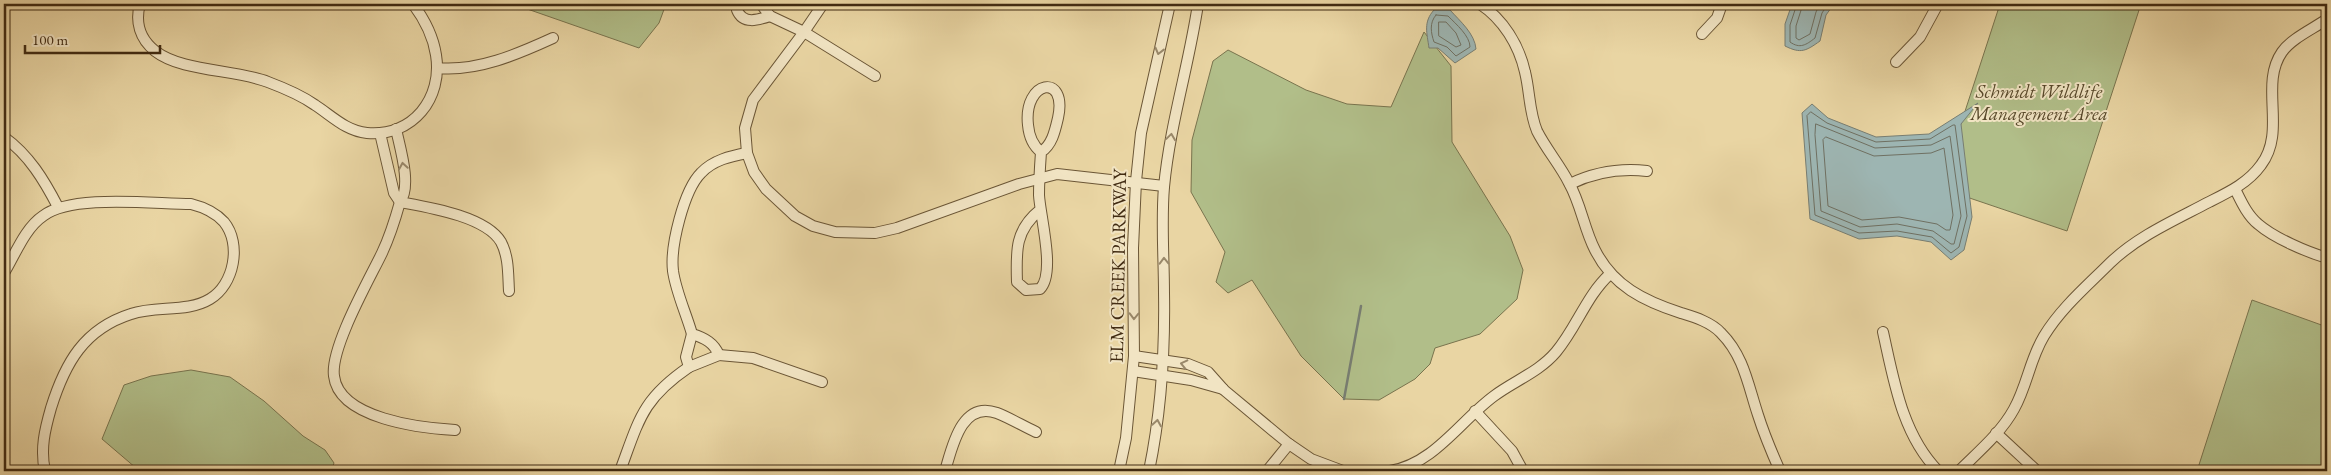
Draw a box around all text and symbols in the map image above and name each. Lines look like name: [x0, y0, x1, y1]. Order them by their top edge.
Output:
scale bar: [25, 22, 160, 54]
text: 100 m: [32, 30, 69, 49]
one-way arrow: [1154, 47, 1165, 56]
park label: Schmidt Wildlife Management Area: [1969, 79, 2108, 126]
one-way arrow: [1165, 133, 1175, 142]
one-way arrow: [398, 162, 409, 170]
street label: ELM CREEK PARKWAY: [1104, 168, 1132, 363]
one-way arrow: [1158, 257, 1169, 265]
one-way arrow: [1129, 313, 1139, 321]
one-way arrow: [1180, 359, 1189, 370]
one-way arrow: [1151, 419, 1161, 428]

